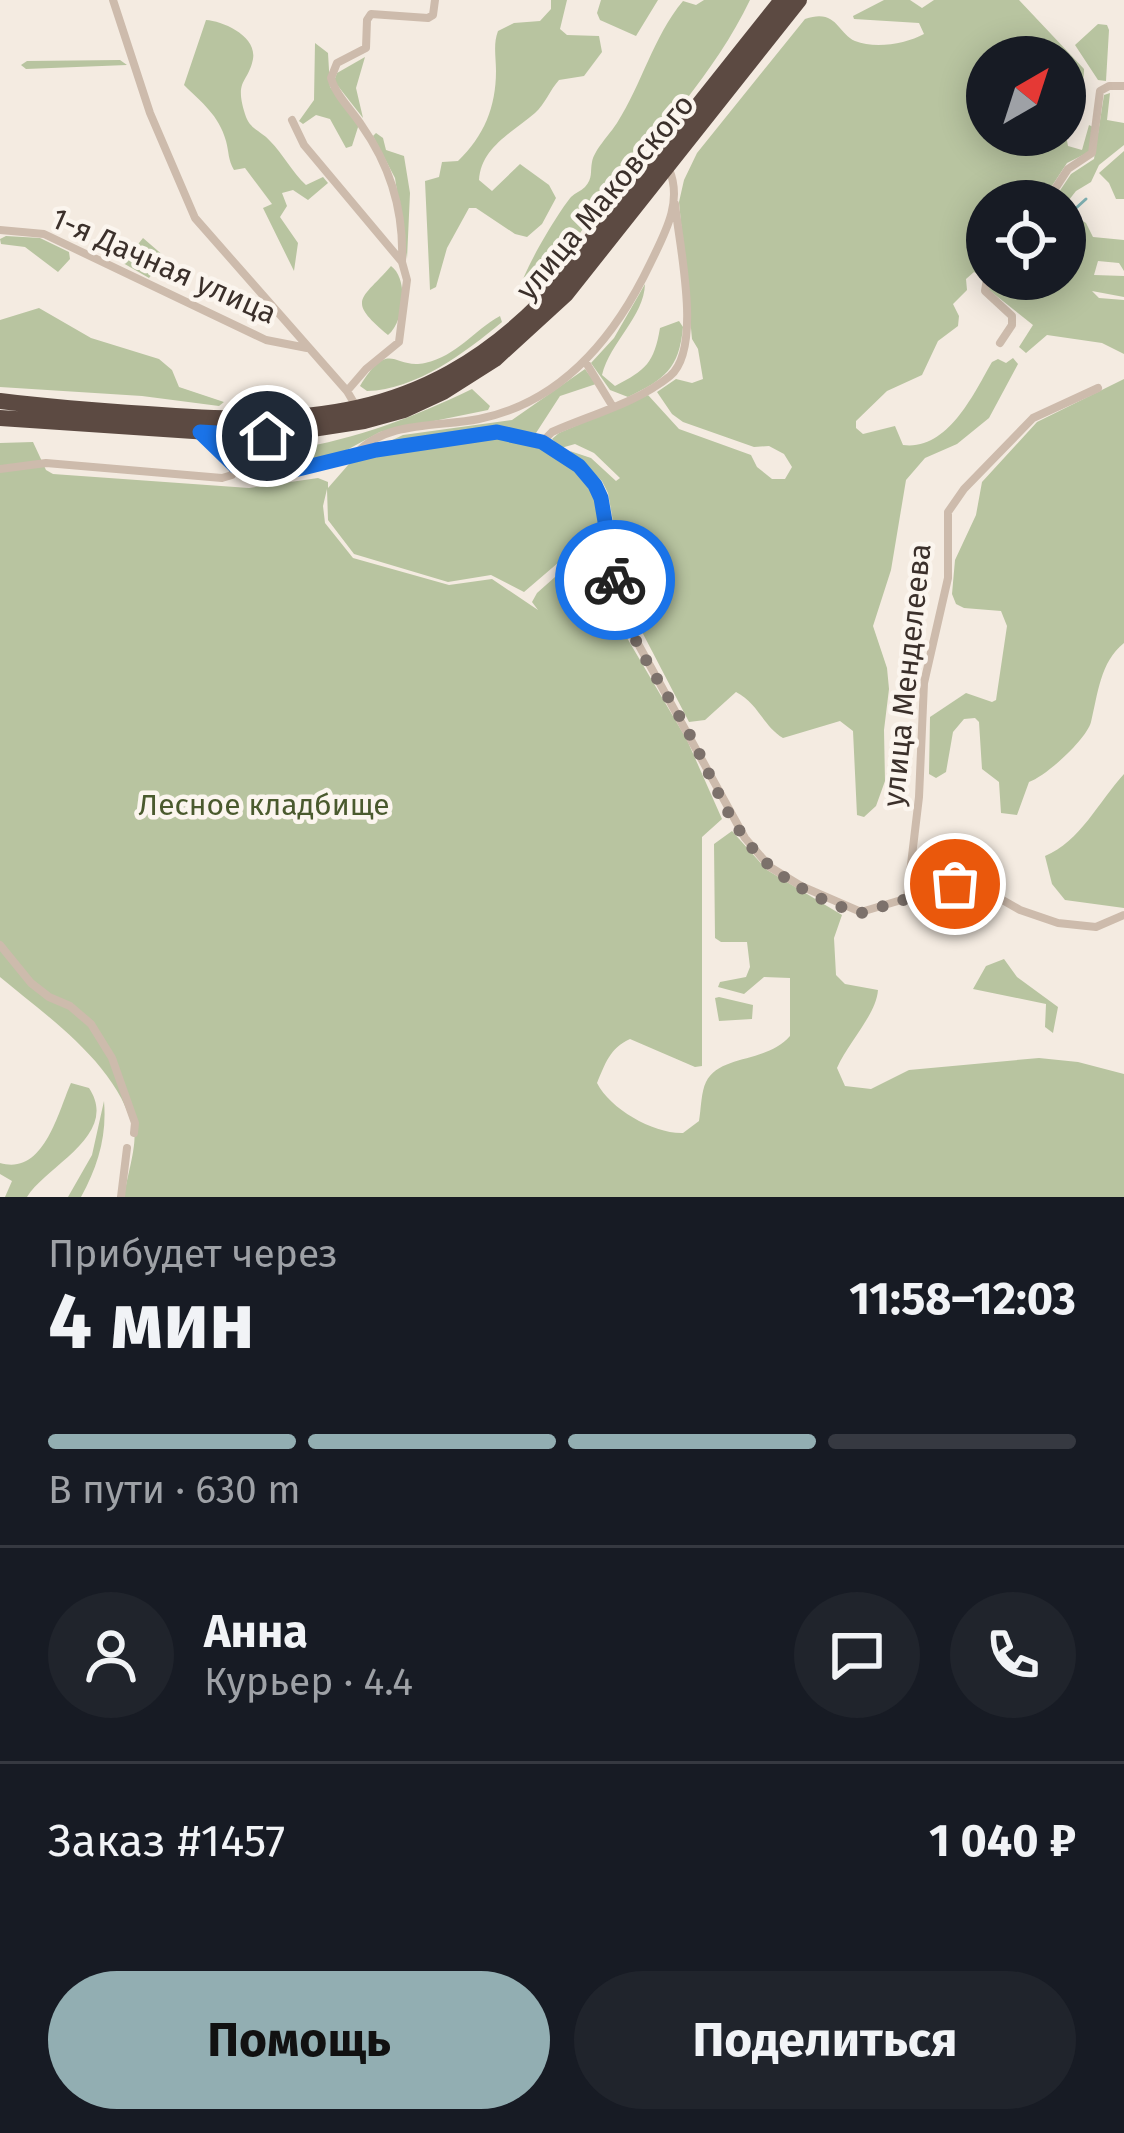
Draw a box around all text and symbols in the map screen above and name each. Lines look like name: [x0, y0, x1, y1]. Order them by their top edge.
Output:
north arrow: [966, 36, 1086, 156]
map controls: [966, 36, 1086, 300]
street label: улица Маковского: [508, 87, 702, 307]
button: locate: [966, 180, 1086, 300]
street label: 1-я Дачная улица: [46, 200, 282, 332]
pin: [216, 385, 318, 487]
icon: home: [234, 403, 300, 469]
courier: [555, 520, 675, 640]
street label: улица Менделеева: [875, 542, 939, 808]
icon: bike: [582, 547, 648, 613]
park label: Лесное кладбище: [138, 787, 390, 823]
pin: [904, 833, 1006, 935]
icon: bag: [922, 851, 988, 917]
text: Прибудет через: [48, 1231, 338, 1277]
text: 11:58–12:03: [849, 1272, 1076, 1326]
text: 4 мин: [48, 1275, 255, 1369]
text: В пути · 630 m: [48, 1467, 301, 1513]
button: person: [48, 1592, 174, 1718]
button: chat: [794, 1592, 920, 1718]
button: phone: [950, 1592, 1076, 1718]
text: Анна: [204, 1605, 308, 1659]
text: Курьер · 4.4: [204, 1659, 413, 1705]
text: Заказ #1457: [48, 1814, 285, 1868]
text: 1 040 ₽: [929, 1814, 1076, 1868]
button: Помощь: [48, 1971, 550, 2109]
button: Поделиться: [574, 1971, 1076, 2109]

